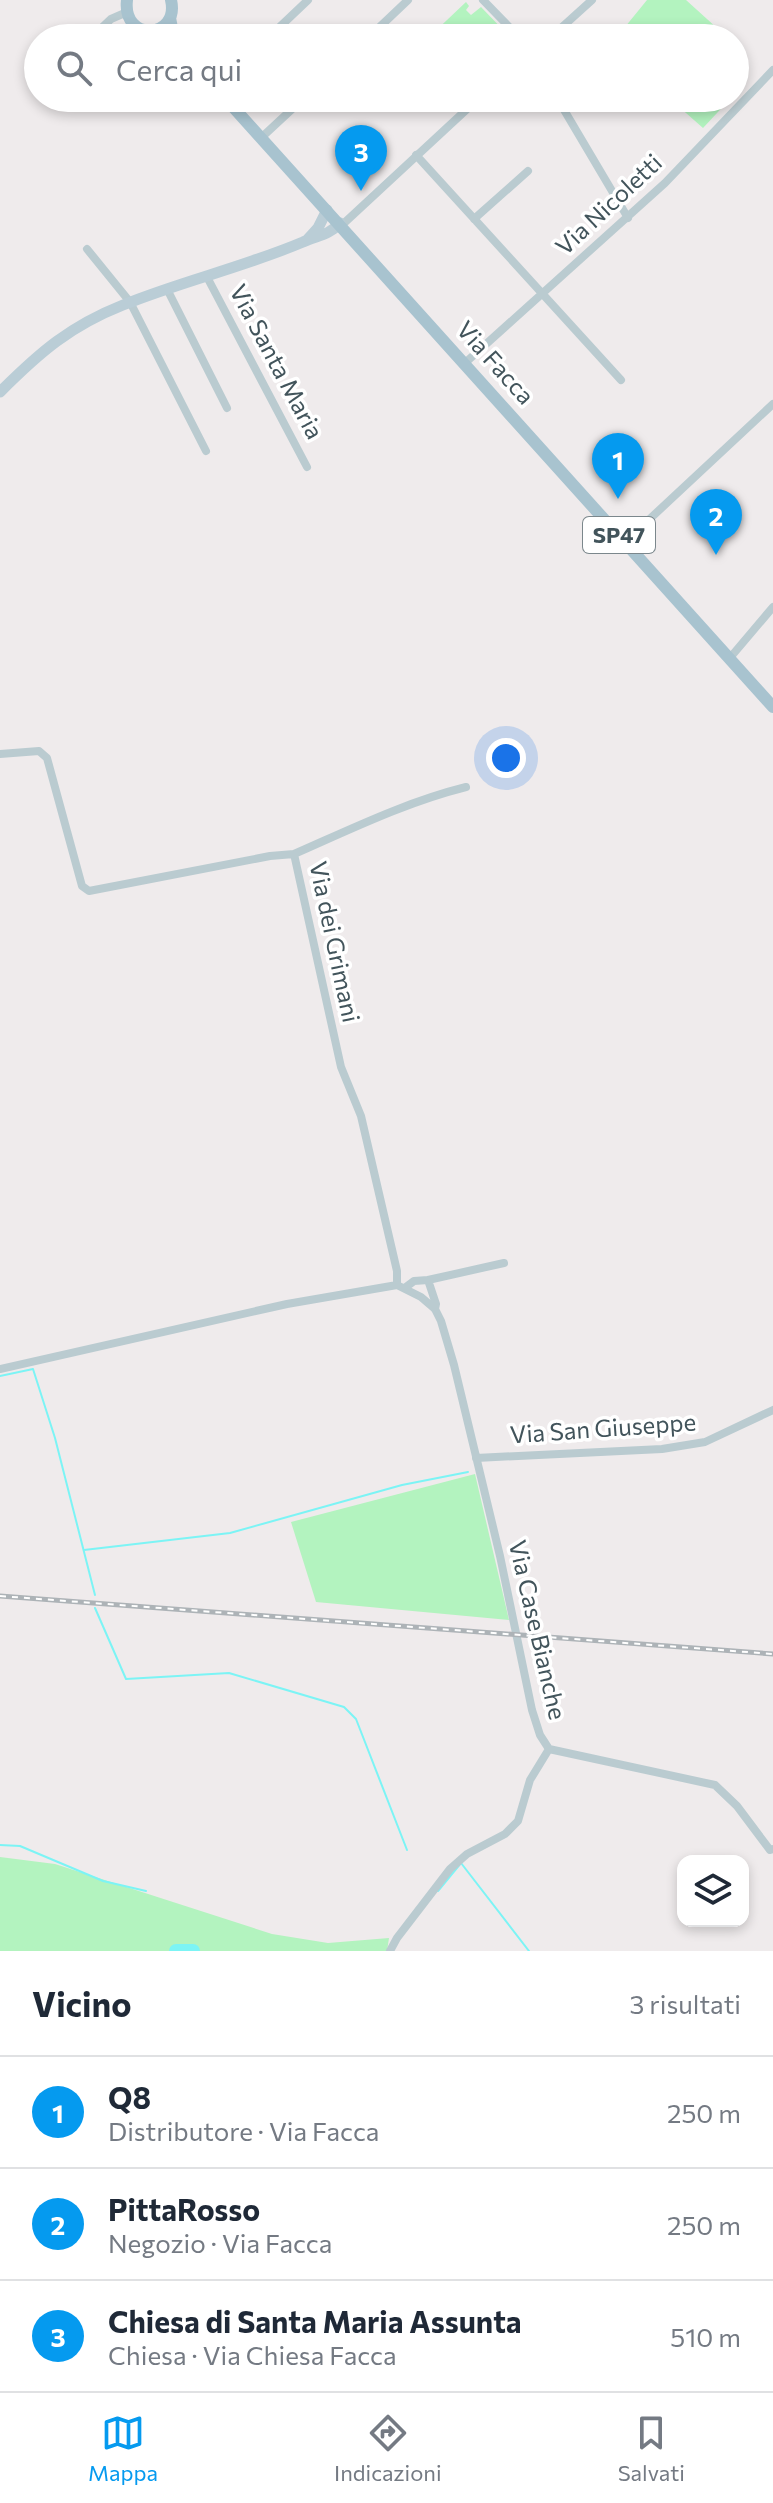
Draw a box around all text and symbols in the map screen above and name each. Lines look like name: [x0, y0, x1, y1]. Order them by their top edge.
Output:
search box: [24, 24, 749, 112]
icon: search: [52, 46, 96, 90]
text: Cerca qui: [116, 50, 242, 87]
pin: 3: [335, 125, 387, 191]
street label: Via Nicoletti: [549, 147, 667, 260]
street label: Via Santa Maria: [224, 279, 330, 443]
street label: Via Facca: [451, 314, 541, 410]
pin: 1: [592, 433, 644, 499]
pin: 2: [690, 489, 742, 555]
road number: SP47: [583, 517, 655, 553]
your location: [486, 738, 526, 778]
street label: Via dei Grimani: [304, 859, 367, 1025]
street label: Via San Giuseppe: [509, 1407, 697, 1448]
street label: Via Case Bianche: [504, 1537, 573, 1722]
map controls: [677, 1855, 749, 1927]
button: layers: [677, 1855, 749, 1927]
text: Vicino: [32, 1982, 132, 2024]
text: 3 risultati: [630, 1988, 741, 2019]
text: Q8: [108, 2078, 151, 2115]
text: 1: [52, 2097, 64, 2128]
text: 250 m: [667, 2097, 741, 2128]
text: Distributore · Via Facca: [108, 2115, 379, 2146]
text: PittaRosso: [108, 2190, 260, 2227]
text: 2: [51, 2209, 65, 2240]
text: 250 m: [667, 2209, 741, 2240]
text: Negozio · Via Facca: [108, 2227, 332, 2258]
text: Chiesa di Santa Maria Assunta: [108, 2302, 522, 2339]
text: 3: [50, 2321, 66, 2352]
text: 510 m: [670, 2321, 741, 2352]
text: Chiesa · Via Chiesa Facca: [108, 2339, 397, 2370]
tab: Mappa: [88, 2411, 158, 2486]
tab: Indicazioni: [334, 2411, 442, 2486]
tab: Salvati: [618, 2411, 685, 2486]

